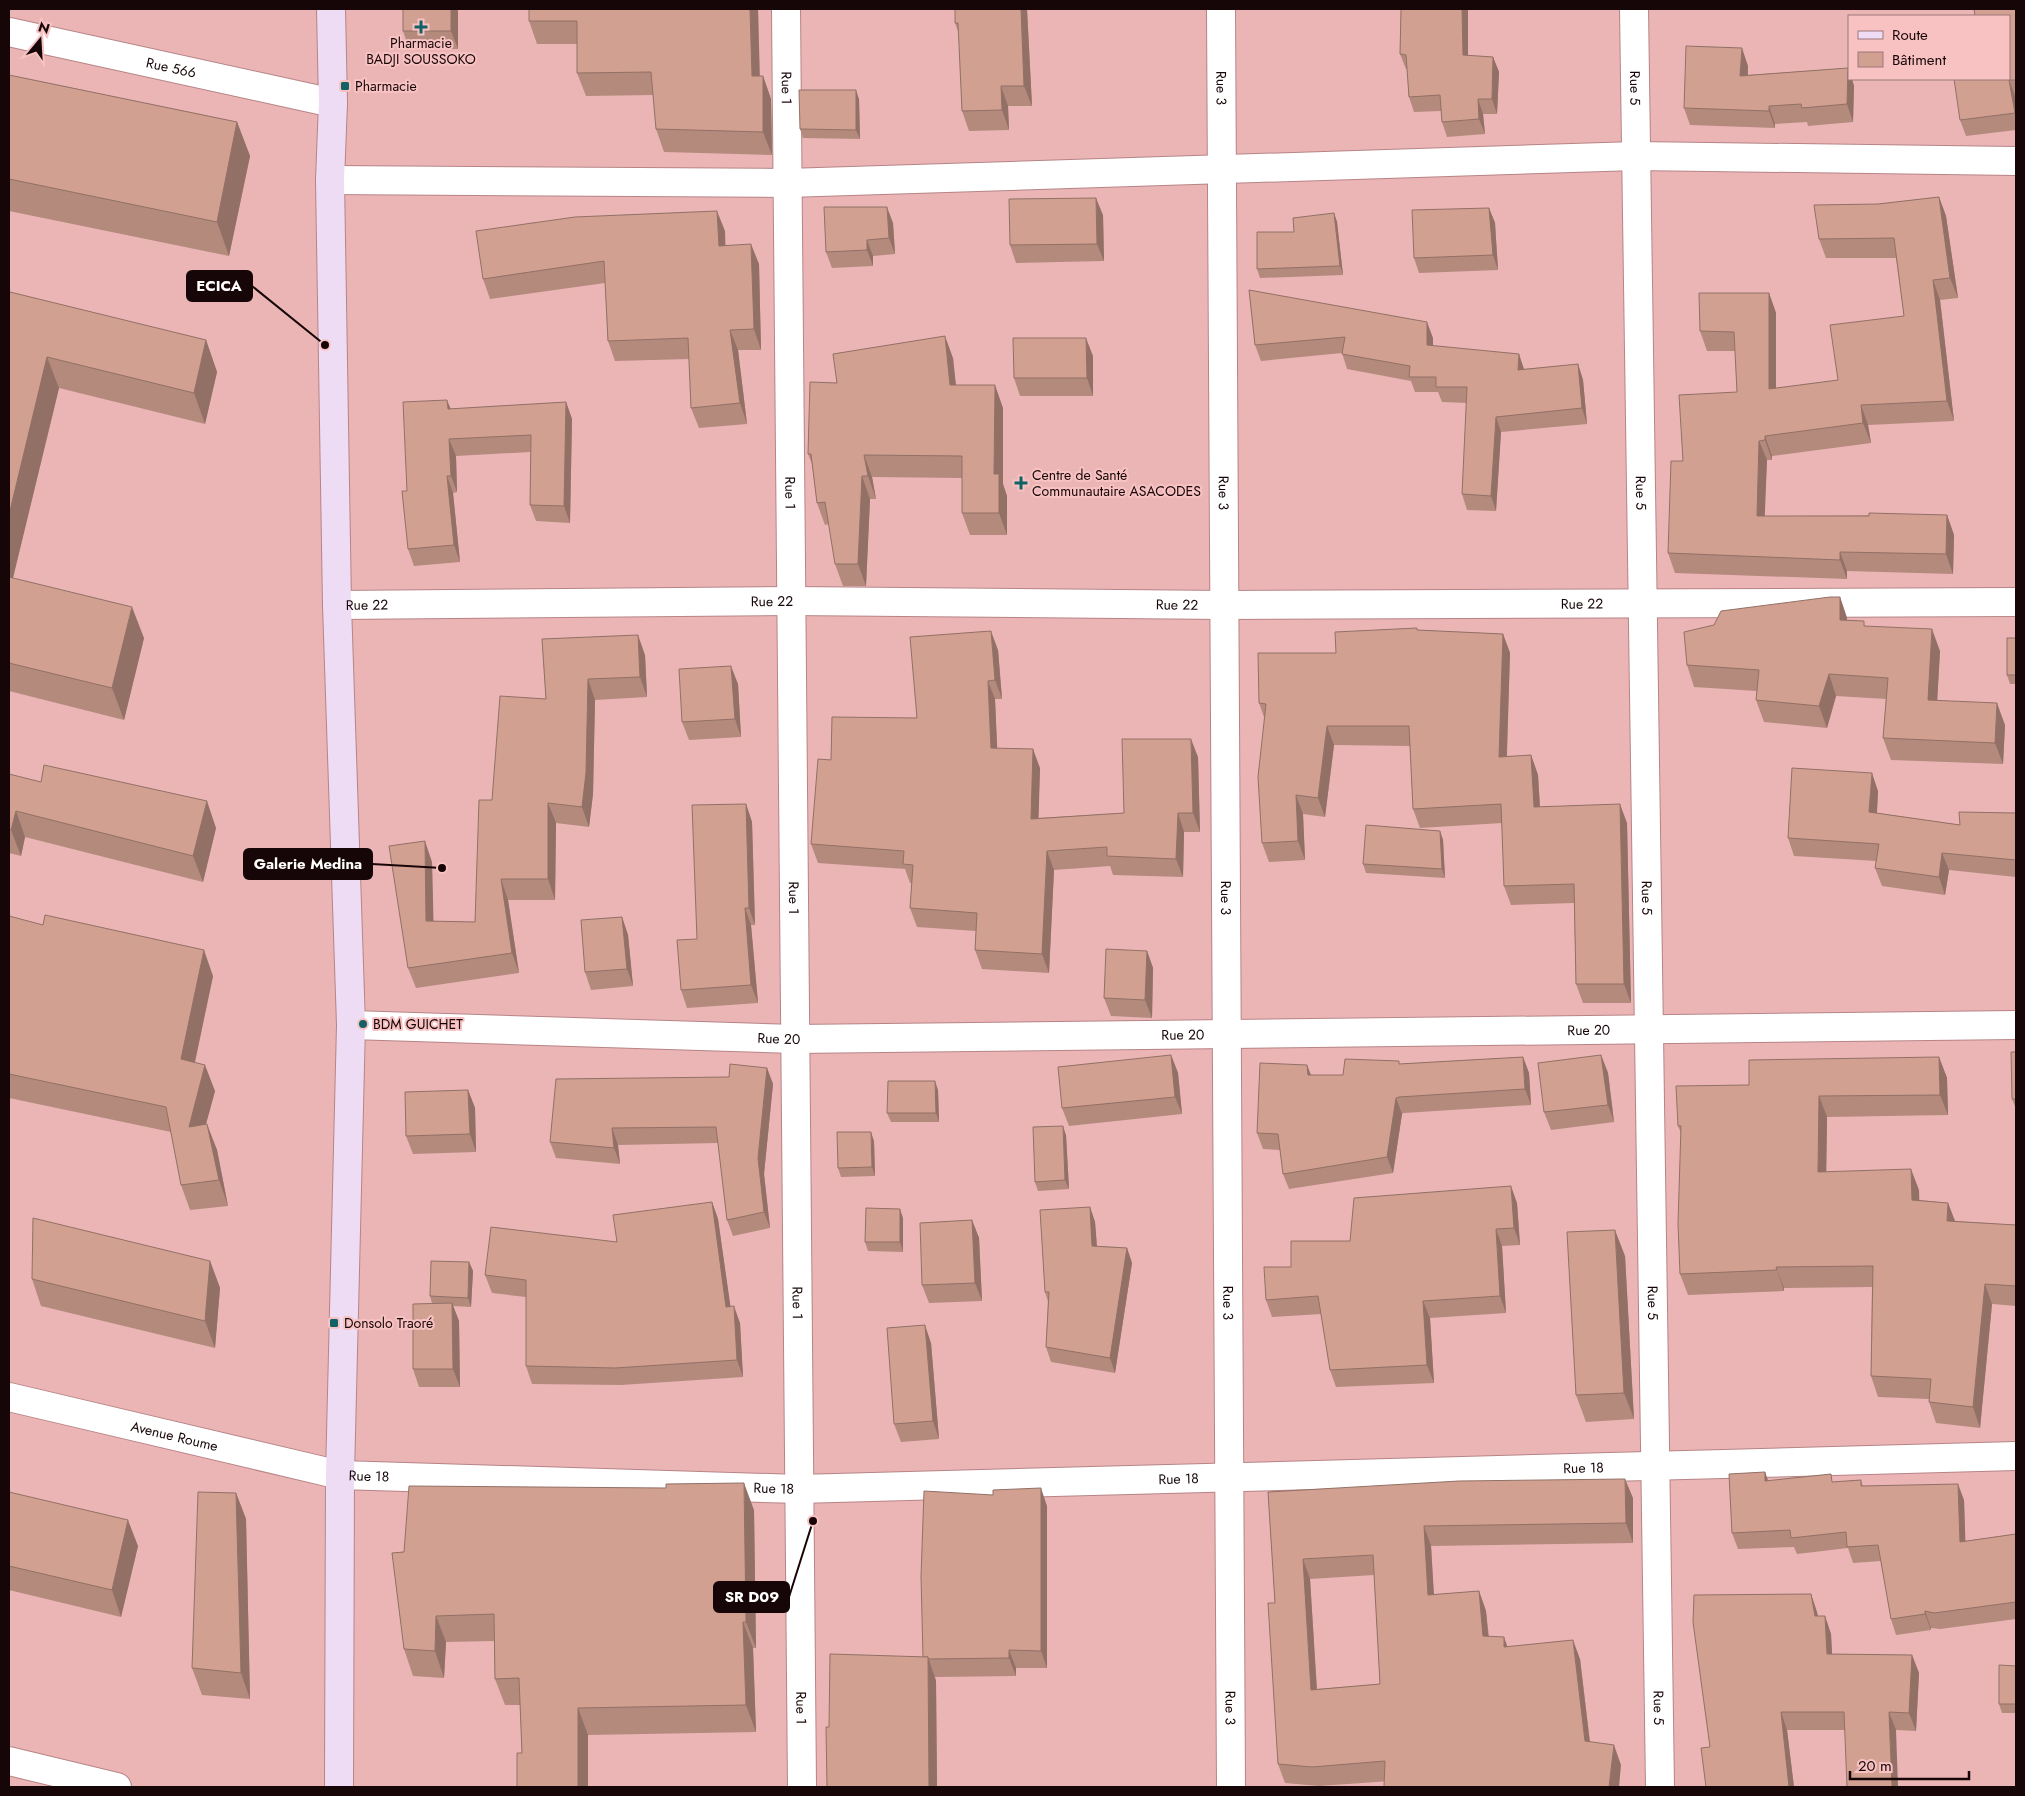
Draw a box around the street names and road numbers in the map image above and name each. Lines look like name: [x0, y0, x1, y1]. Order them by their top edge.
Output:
street label: Rue 566: [144, 52, 198, 83]
street label: Rue 1: [777, 71, 797, 105]
street label: Rue 3: [1211, 71, 1232, 106]
street label: Rue 5: [1625, 71, 1645, 105]
street label: Rue 1: [780, 476, 801, 510]
street label: Rue 3: [1214, 476, 1234, 511]
street label: Rue 5: [1631, 476, 1651, 510]
street label: Rue 22: [751, 591, 793, 611]
street label: Rue 22: [1156, 594, 1198, 615]
street label: Rue 22: [1561, 594, 1603, 614]
street label: Rue 22: [346, 595, 388, 615]
street label: Rue 5: [1637, 880, 1657, 915]
street label: Rue 1: [784, 881, 804, 915]
street label: Rue 3: [1216, 881, 1236, 916]
street label: Rue 20: [1567, 1020, 1610, 1040]
street label: Rue 20: [1161, 1024, 1204, 1045]
street label: Rue 20: [757, 1028, 800, 1049]
street label: Rue 5: [1643, 1285, 1663, 1320]
street label: Rue 1: [787, 1286, 808, 1320]
street label: Rue 3: [1218, 1286, 1238, 1321]
street label: Avenue Roume: [129, 1416, 220, 1456]
street label: Rue 18: [1563, 1457, 1604, 1478]
street label: Rue 18: [348, 1465, 390, 1486]
street label: Rue 18: [1158, 1468, 1199, 1489]
street label: Rue 18: [753, 1478, 794, 1499]
street label: Rue 5: [1649, 1690, 1669, 1725]
street label: Rue 1: [791, 1691, 811, 1724]
street label: Rue 3: [1220, 1691, 1241, 1726]

